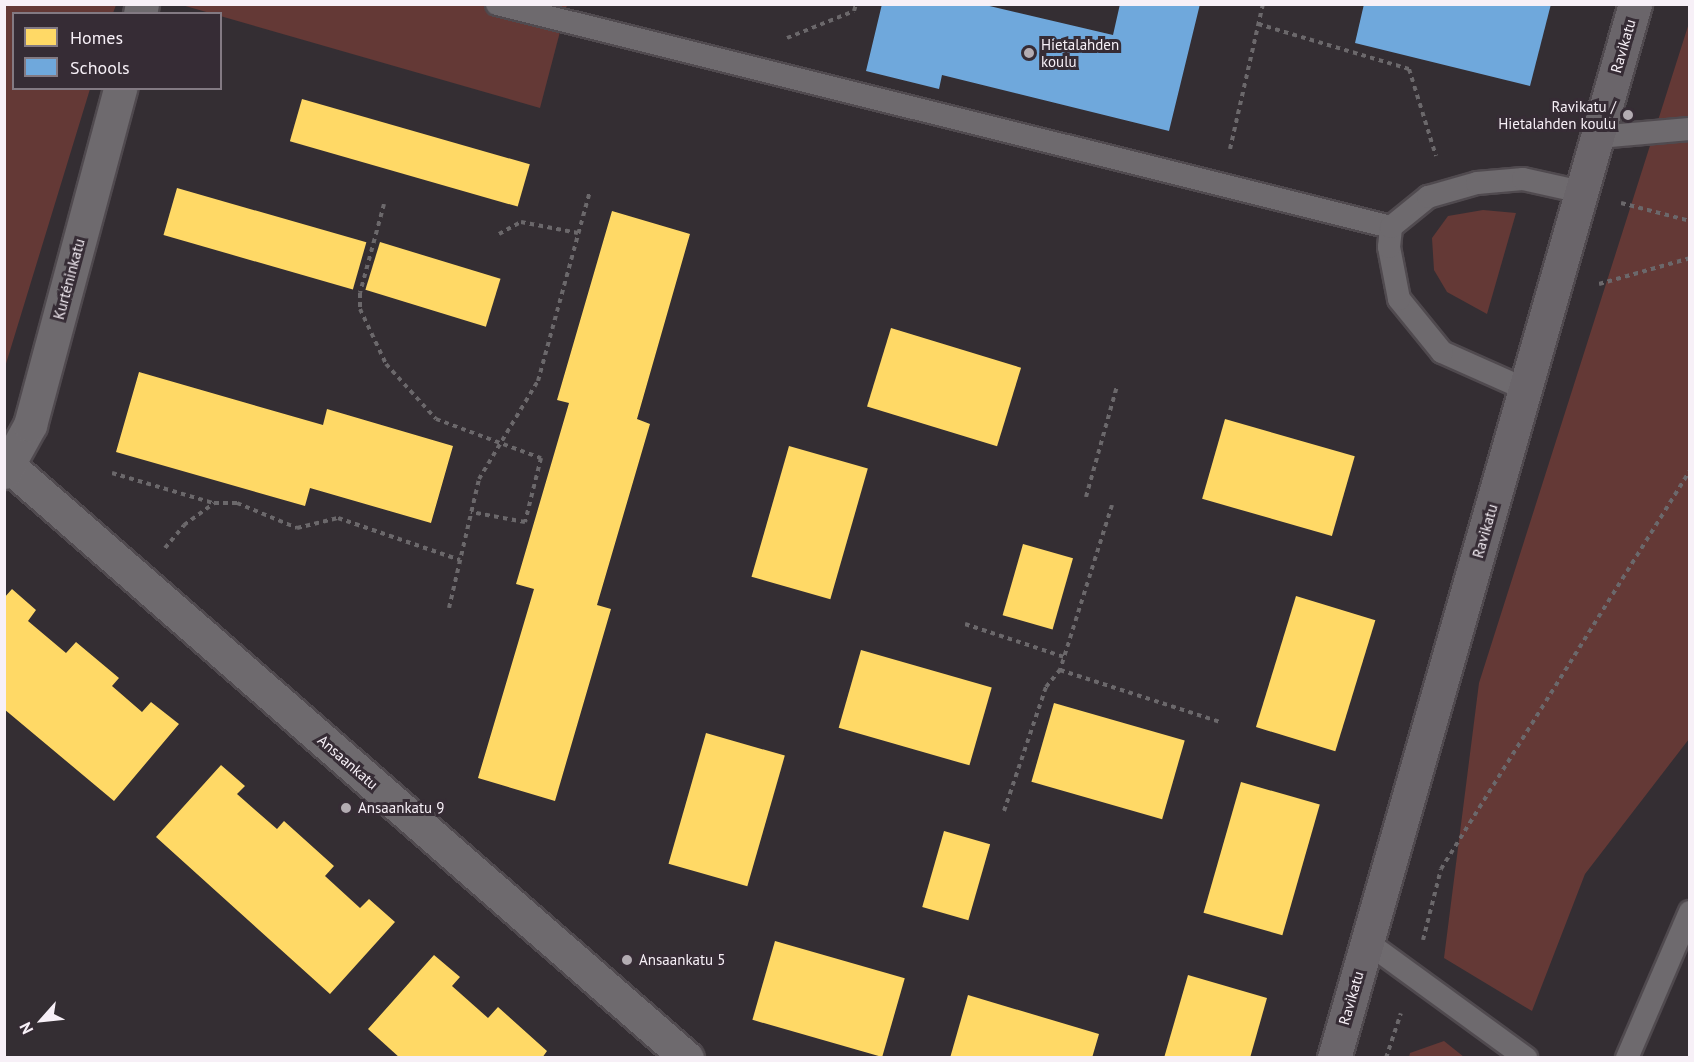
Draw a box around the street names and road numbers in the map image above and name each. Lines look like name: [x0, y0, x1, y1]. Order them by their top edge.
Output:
street label: Ravikatu: [1607, 17, 1639, 75]
street label: Kurténinkatu: [50, 237, 88, 321]
street label: Ravikatu: [1469, 502, 1501, 560]
street label: Ansaankatu: [314, 731, 382, 793]
street label: Ravikatu: [1335, 969, 1367, 1027]

